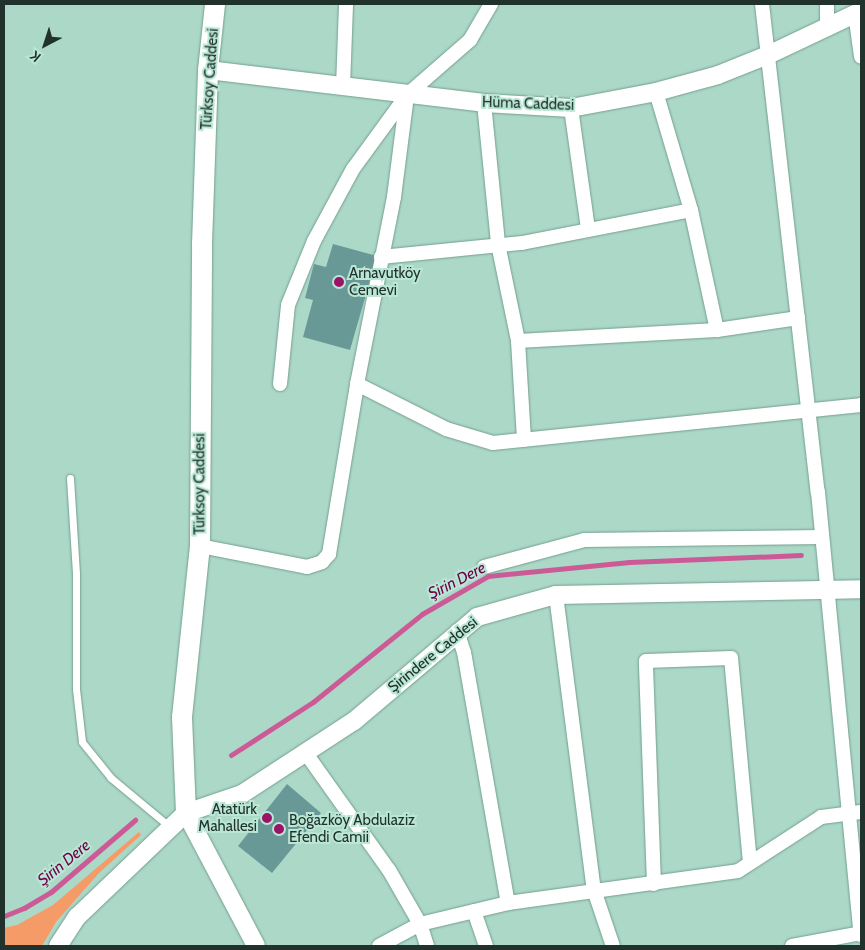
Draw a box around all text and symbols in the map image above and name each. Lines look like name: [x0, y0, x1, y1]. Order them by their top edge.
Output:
north arrow: [20, 20, 70, 70]
street label: Türksoy Caddesi: [197, 28, 223, 130]
text: K: [26, 47, 45, 66]
street label: Hüma Caddesi: [482, 93, 574, 115]
place label: Arnavutköy Cemevi: [349, 264, 421, 299]
marker: Arnavutköy Cemevi: [333, 276, 345, 288]
street label: Türksoy Caddesi: [191, 433, 209, 535]
water label: Şirin Dere: [425, 558, 489, 604]
street label: Şirindere Caddesi: [385, 613, 481, 697]
place label: Atatürk Mahallesi: [198, 800, 257, 835]
place label: Boğazköy Abdulaziz Efendi Camii: [289, 811, 415, 846]
marker: Atatürk Mahallesi: [261, 812, 273, 824]
marker: Boğazköy Abdulaziz Efendi Camii: [273, 823, 285, 835]
water label: Şirin Dere: [34, 836, 94, 890]

